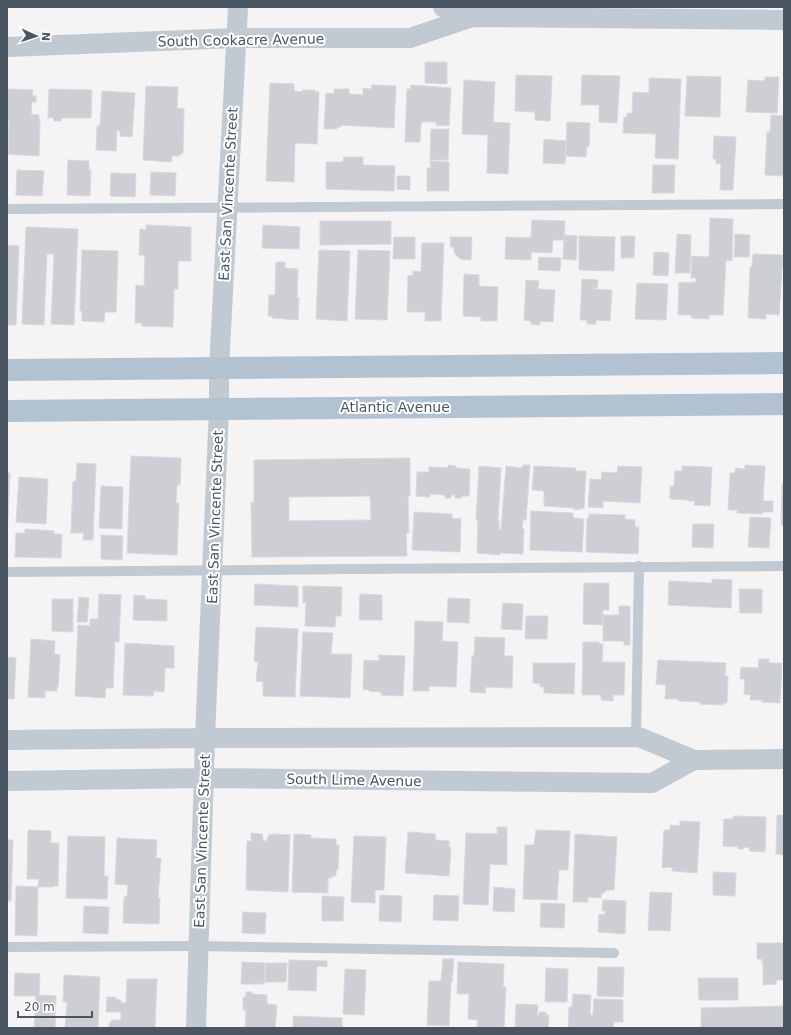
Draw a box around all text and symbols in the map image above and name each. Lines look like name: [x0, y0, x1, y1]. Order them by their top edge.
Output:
north arrow: [16, 16, 56, 56]
street label: South Cookacre Avenue: [158, 31, 324, 49]
text: N: [39, 32, 52, 41]
street label: East San Vincente Street: [215, 106, 241, 281]
street label: Atlantic Avenue: [340, 399, 450, 415]
street label: East San Vincente Street: [204, 429, 226, 604]
street label: East San Vincente Street: [191, 753, 213, 928]
street label: South Lime Avenue: [286, 771, 422, 789]
scale bar: [18, 993, 92, 1019]
text: 20 m: [24, 1000, 55, 1014]

